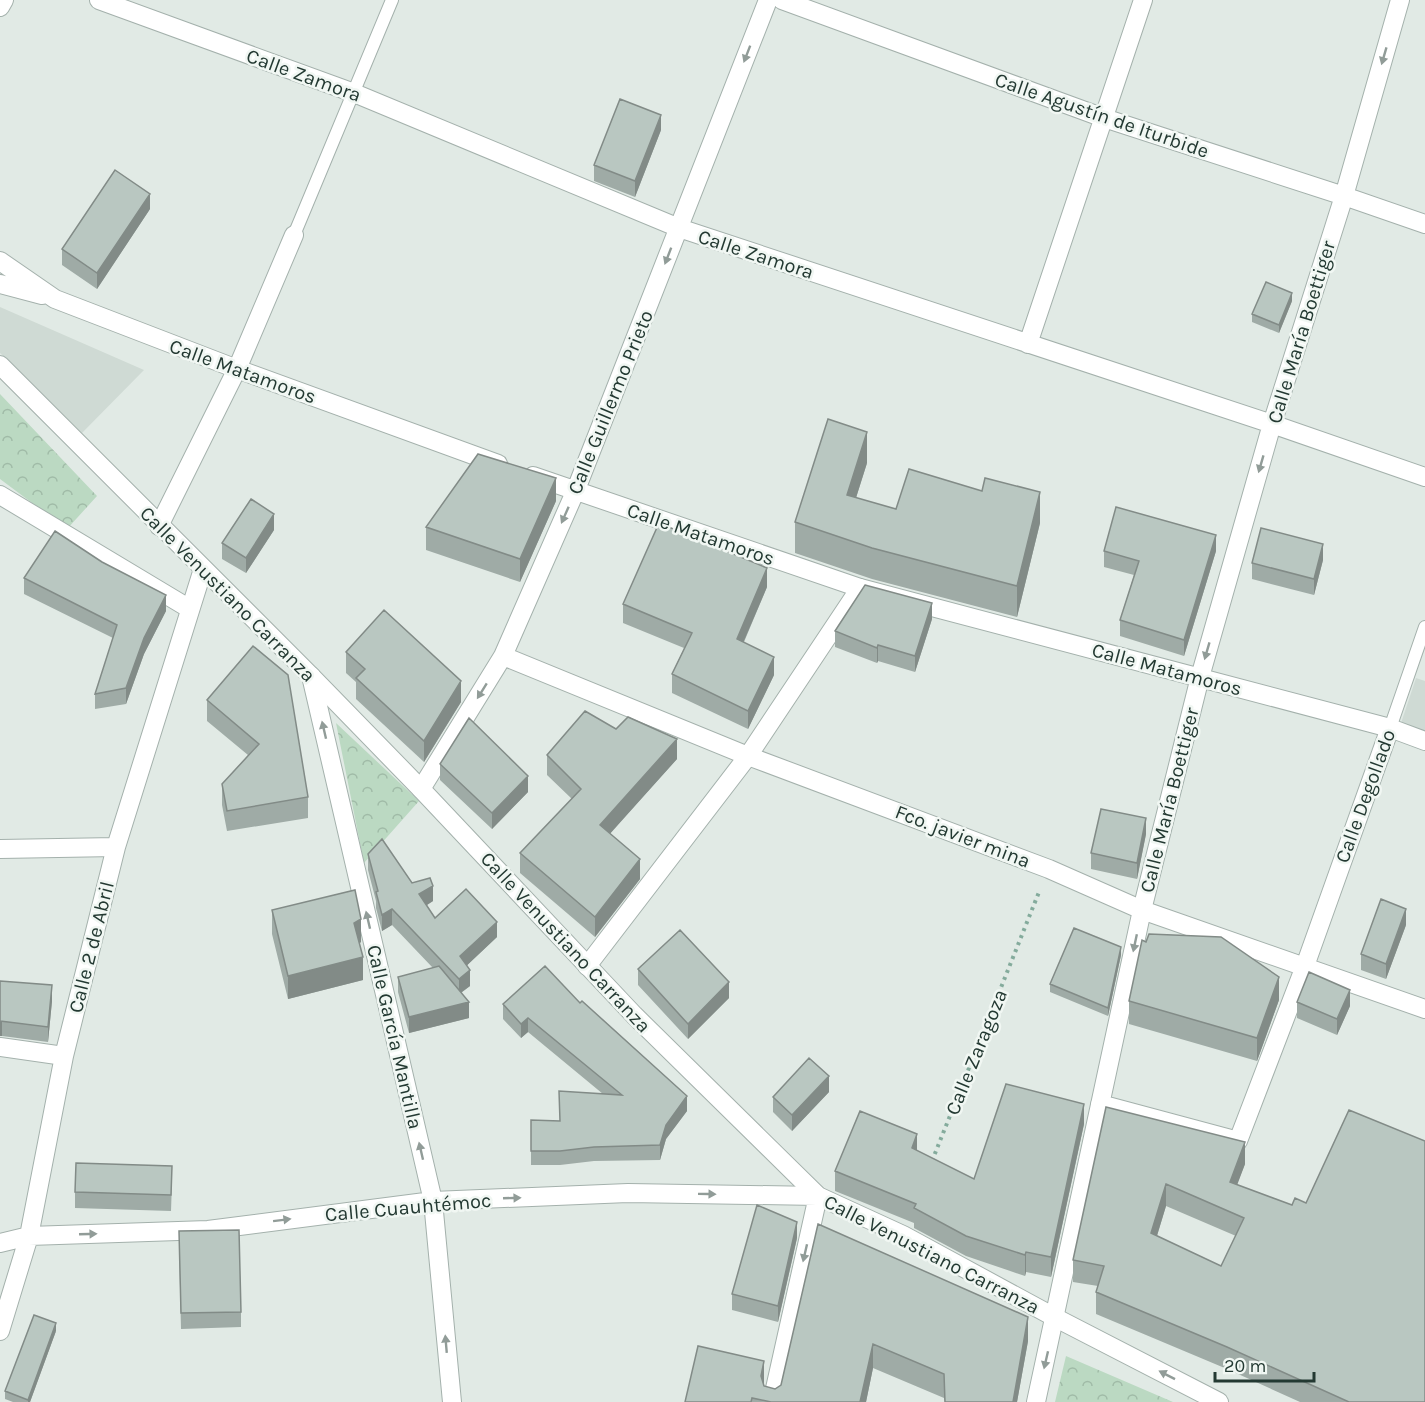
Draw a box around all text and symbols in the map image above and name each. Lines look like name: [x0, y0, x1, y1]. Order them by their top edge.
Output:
street label: Calle Zamora: [243, 44, 364, 107]
one-way arrow: [742, 46, 752, 64]
one-way arrow: [1379, 47, 1388, 65]
street label: Calle Agustín de Iturbide: [992, 68, 1212, 163]
street label: Calle Zamora: [695, 225, 817, 284]
street label: Calle María Boettiger: [1263, 237, 1340, 426]
one-way arrow: [663, 247, 673, 265]
street label: Calle Guillermo Prieto: [563, 307, 658, 498]
street label: Calle Matamoros: [166, 334, 319, 409]
one-way arrow: [1255, 455, 1265, 473]
street label: Calle Matamoros: [624, 498, 778, 570]
street label: Calle Venustiano Carranza: [135, 502, 320, 687]
one-way arrow: [560, 506, 570, 524]
street label: Calle Matamoros: [1089, 638, 1244, 701]
one-way arrow: [1202, 643, 1211, 661]
one-way arrow: [476, 683, 487, 699]
street label: Calle María Boettiger: [1135, 705, 1204, 895]
one-way arrow: [318, 721, 328, 739]
street label: Calle Degollado: [1331, 726, 1400, 866]
street label: Fco. javier mina: [892, 800, 1034, 873]
street label: Calle Venustiano Carranza: [476, 847, 655, 1037]
street label: Calle 2 de Abril: [64, 879, 119, 1015]
one-way arrow: [362, 911, 372, 929]
one-way arrow: [1129, 933, 1139, 952]
street label: Calle García Mantilla: [362, 943, 427, 1131]
street label: Calle Zaragoza: [941, 986, 1012, 1118]
one-way arrow: [416, 1141, 426, 1160]
street label: Calle Cuauhtémoc: [324, 1189, 492, 1226]
one-way arrow: [698, 1190, 717, 1199]
street label: Calle Venustiano Carranza: [820, 1190, 1043, 1319]
one-way arrow: [503, 1193, 522, 1202]
one-way arrow: [273, 1216, 292, 1225]
one-way arrow: [78, 1230, 97, 1239]
one-way arrow: [800, 1244, 809, 1263]
one-way arrow: [441, 1334, 451, 1353]
scale bar: [1215, 1345, 1314, 1383]
one-way arrow: [1041, 1351, 1050, 1370]
text: 20 m: [1224, 1355, 1266, 1377]
one-way arrow: [1159, 1370, 1176, 1380]

